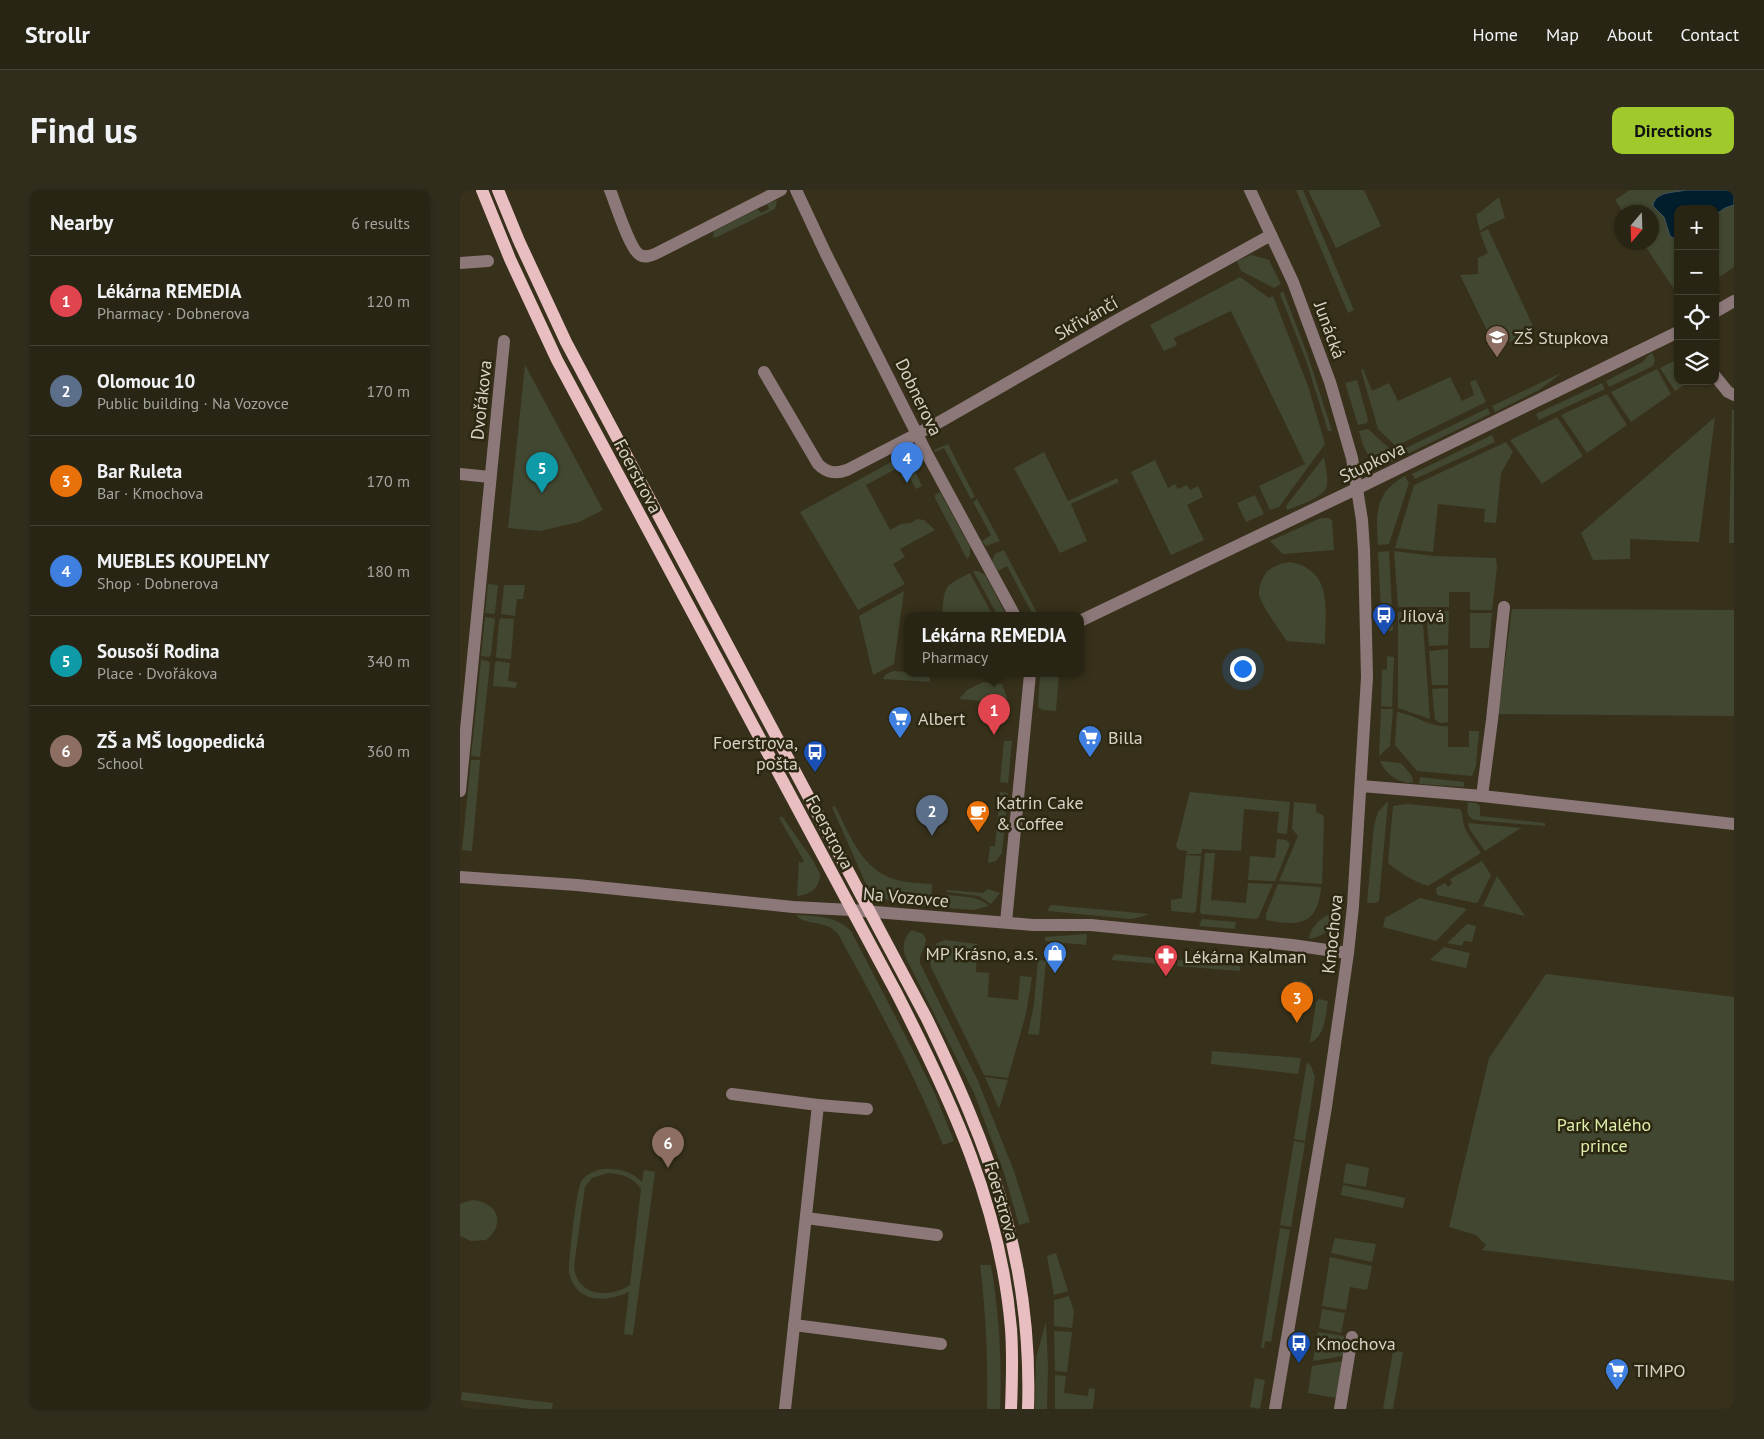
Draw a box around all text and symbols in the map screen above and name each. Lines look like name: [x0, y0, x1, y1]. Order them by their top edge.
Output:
text: Strollr: [25, 19, 90, 50]
text: Home: [1472, 23, 1518, 46]
text: Map: [1546, 23, 1579, 46]
text: About: [1607, 23, 1653, 46]
text: Contact: [1681, 23, 1739, 46]
text: Find us: [30, 107, 138, 153]
button: Directions: [1612, 107, 1734, 154]
north arrow: [1614, 205, 1659, 250]
map controls: [1674, 205, 1719, 385]
button: +: [1674, 205, 1719, 250]
text: Nearby: [50, 209, 113, 236]
text: 6 results: [351, 213, 410, 233]
button: −: [1674, 250, 1719, 295]
text: Lékárna REMEDIA: [97, 279, 241, 303]
text: 1: [61, 291, 71, 311]
text: 120 m: [367, 291, 410, 311]
street label: Skřivánčí: [1050, 291, 1122, 345]
button: locate: [1674, 295, 1719, 340]
street label: Junácká: [1309, 297, 1351, 362]
text: Pharmacy · Dobnerova: [97, 303, 250, 323]
school or university icon: ZŠ Stupkova: [1484, 324, 1510, 358]
place label: ZŠ Stupkova: [1514, 326, 1609, 349]
button: layers: [1674, 340, 1719, 385]
street label: Dobnerova: [890, 355, 948, 439]
street label: Dvořákova: [465, 359, 497, 441]
text: Olomouc 10: [97, 369, 195, 393]
text: 2: [61, 381, 71, 401]
text: 170 m: [367, 381, 410, 401]
text: Public building · Na Vozovce: [97, 393, 289, 413]
street label: Foerstrova: [609, 435, 667, 517]
street label: Stupkova: [1335, 436, 1409, 488]
pin: 4: [891, 442, 923, 483]
pin: 5: [526, 452, 558, 493]
text: Bar Ruleta: [97, 459, 182, 483]
text: 3: [61, 471, 71, 491]
text: 170 m: [367, 471, 410, 491]
text: Bar · Kmochova: [97, 483, 203, 503]
text: MUEBLES KOUPELNY: [97, 549, 269, 573]
text: 4: [61, 561, 71, 581]
text: 180 m: [367, 561, 410, 581]
text: Shop · Dobnerova: [97, 573, 218, 593]
bus stop icon: Jílová: [1371, 602, 1397, 636]
place label: Jílová: [1401, 604, 1444, 627]
popup: [904, 612, 1084, 677]
text: Lékárna REMEDIA: [922, 623, 1066, 647]
text: Sousoší Rodina: [97, 639, 220, 663]
text: Pharmacy: [922, 647, 988, 667]
text: 5: [61, 651, 71, 671]
text: 340 m: [367, 651, 410, 671]
your location: [1230, 656, 1256, 682]
text: Place · Dvořákova: [97, 663, 218, 683]
pin: 1: [978, 694, 1010, 735]
supermarket icon: Albert: [887, 705, 913, 739]
place label: Albert: [918, 707, 965, 730]
supermarket icon: Billa: [1077, 724, 1103, 758]
place label: Billa: [1108, 726, 1143, 749]
text: ZŠ a MŠ logopedická: [97, 729, 265, 753]
place label: Foerstrova, pošta: [713, 731, 798, 775]
bus stop icon: Foerstrova, pošta: [802, 739, 828, 773]
text: 6: [61, 741, 71, 761]
text: 360 m: [367, 741, 410, 761]
text: School: [97, 753, 143, 773]
street label: Foerstrova: [801, 791, 859, 873]
place label: Katrin Cake & Coffee: [996, 791, 1084, 835]
pin: 2: [916, 795, 948, 836]
cafe icon: Katrin Cake & Coffee: [965, 799, 991, 833]
street label: Na Vozovce: [862, 882, 950, 912]
street label: Kmochova: [1316, 893, 1348, 975]
shop icon: MP Krásno, a.s.: [1042, 940, 1068, 974]
place label: MP Krásno, a.s.: [926, 942, 1038, 965]
pharmacy icon: Lékárna Kalman: [1153, 943, 1179, 977]
place label: Lékárna Kalman: [1184, 945, 1307, 968]
pin: 3: [1281, 982, 1313, 1023]
park label: Park Malého prince: [1557, 1113, 1651, 1157]
pin: 6: [652, 1127, 684, 1168]
street label: Foerstrova: [980, 1159, 1024, 1243]
bus stop icon: Kmochova: [1286, 1330, 1312, 1364]
place label: Kmochova: [1316, 1332, 1396, 1355]
supermarket icon: TIMPO: [1604, 1357, 1630, 1391]
place label: TIMPO: [1634, 1359, 1686, 1382]

